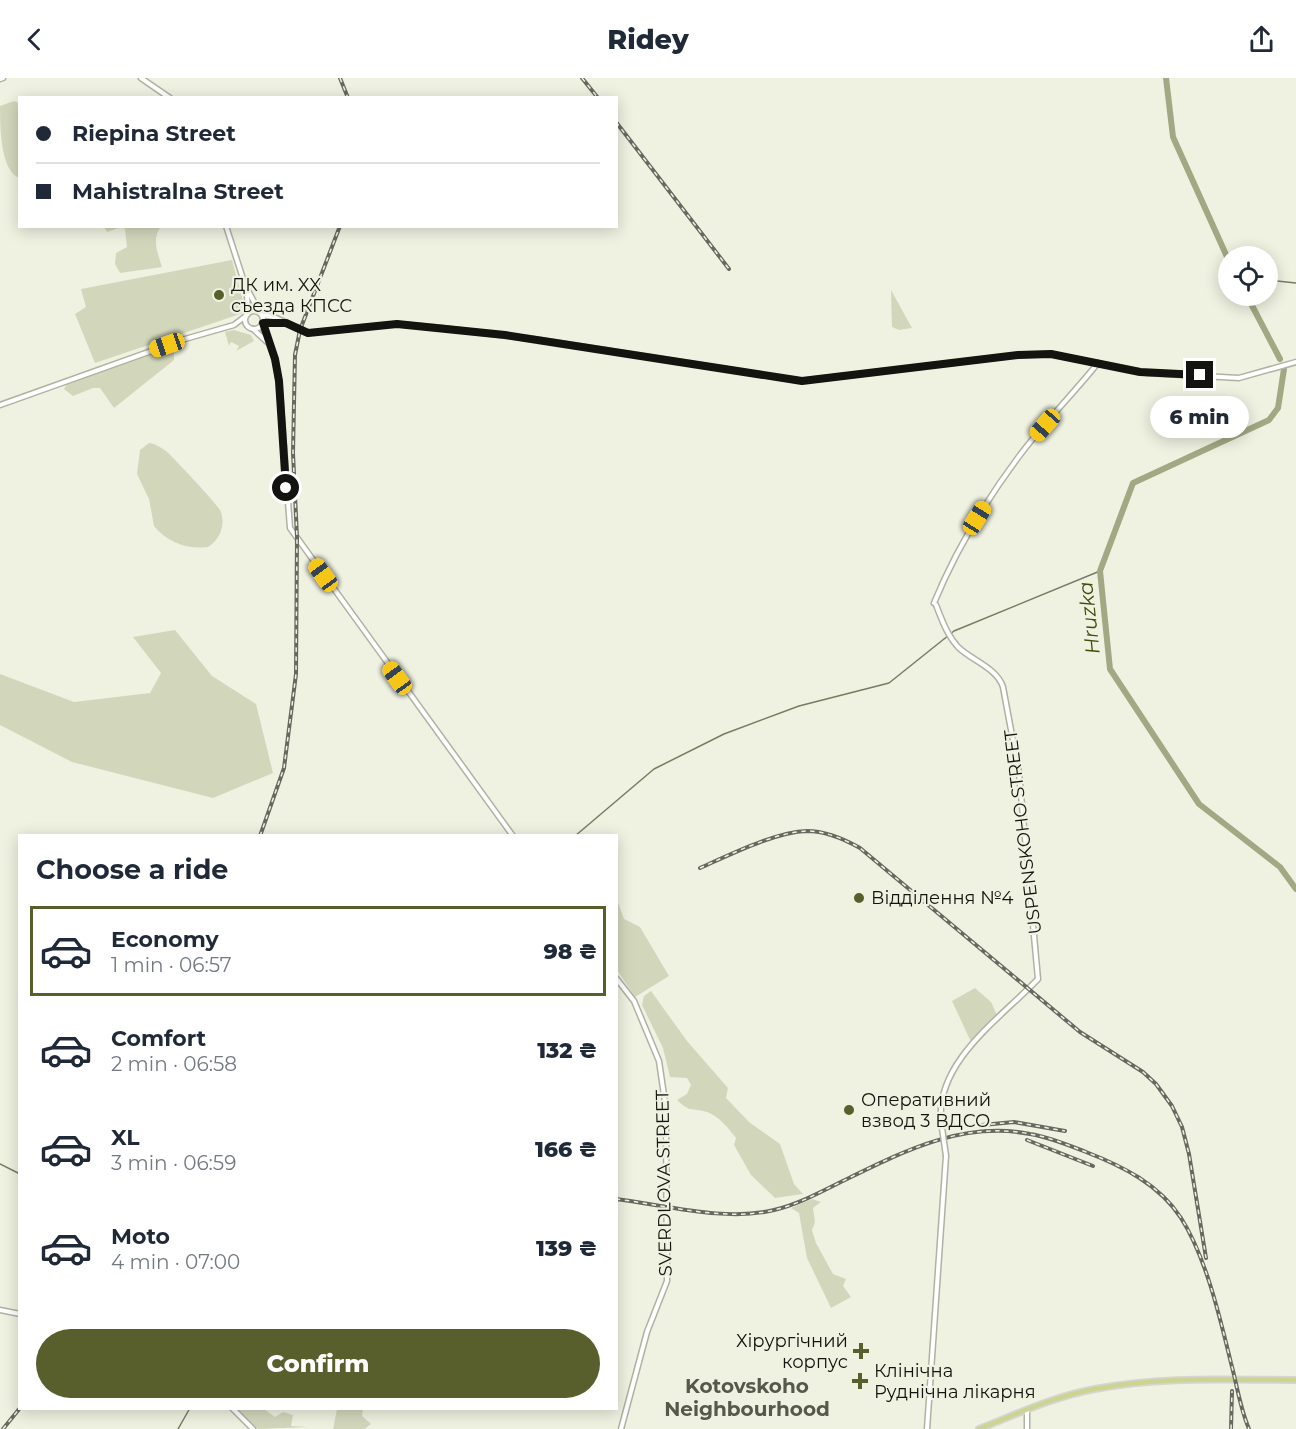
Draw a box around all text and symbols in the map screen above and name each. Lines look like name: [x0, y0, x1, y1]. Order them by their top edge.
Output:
icon: back: [18, 23, 51, 56]
text: Ridey: [607, 23, 689, 56]
icon: share: [1245, 23, 1278, 56]
text: Riepina Street: [72, 120, 236, 147]
text: Mahistralna Street: [72, 178, 284, 205]
map controls: [1218, 246, 1278, 306]
button: locate: [1218, 246, 1278, 306]
place label: ДК им. XX съезда КПСС: [231, 274, 352, 317]
marker: ДК им. XX съезда КПСС: [212, 288, 226, 302]
car: [147, 331, 187, 359]
route end: [1186, 361, 1213, 388]
callout: 6 min: [1150, 396, 1250, 438]
text: 6 min: [1170, 405, 1229, 429]
car: [1026, 406, 1064, 444]
route start: [272, 474, 299, 501]
car: [960, 498, 994, 538]
car: [305, 555, 341, 595]
water label: Hruzka: [1073, 580, 1105, 656]
car: [379, 658, 415, 698]
street label: USPENSKOHO STREET: [999, 728, 1046, 936]
text: Choose a ride: [36, 853, 228, 886]
place label: Відділення №4: [871, 887, 1014, 909]
marker: Відділення №4: [852, 891, 866, 905]
icon: car: [39, 924, 93, 978]
text: Economy: [111, 926, 219, 953]
text: 98 ₴: [543, 938, 597, 965]
text: 1 min · 06:57: [111, 953, 232, 977]
icon: car: [39, 1023, 93, 1077]
text: Comfort: [111, 1025, 206, 1052]
text: 132 ₴: [537, 1037, 597, 1064]
text: 2 min · 06:58: [111, 1052, 237, 1076]
street label: SVERDLOVA STREET: [651, 1089, 677, 1276]
place label: Оперативний взвод 3 ВДСО: [861, 1089, 991, 1132]
marker: Оперативний взвод 3 ВДСО: [842, 1103, 856, 1117]
icon: car: [39, 1122, 93, 1176]
text: XL: [111, 1124, 140, 1151]
text: 166 ₴: [535, 1136, 597, 1163]
text: 3 min · 06:59: [111, 1151, 236, 1175]
icon: car: [39, 1221, 93, 1275]
text: Moto: [111, 1223, 170, 1250]
text: 139 ₴: [536, 1235, 597, 1262]
text: 4 min · 07:00: [111, 1250, 240, 1274]
button: Confirm: [36, 1329, 600, 1398]
place label: Хірургічний корпус: [736, 1330, 848, 1373]
marker: Хірургічний корпус: [852, 1342, 870, 1360]
place label: Клінічна Руднічна лікарня: [874, 1360, 1036, 1403]
marker: Клінічна Руднічна лікарня: [851, 1372, 869, 1390]
district label: Kotovskoho Neighbourhood: [664, 1374, 830, 1421]

